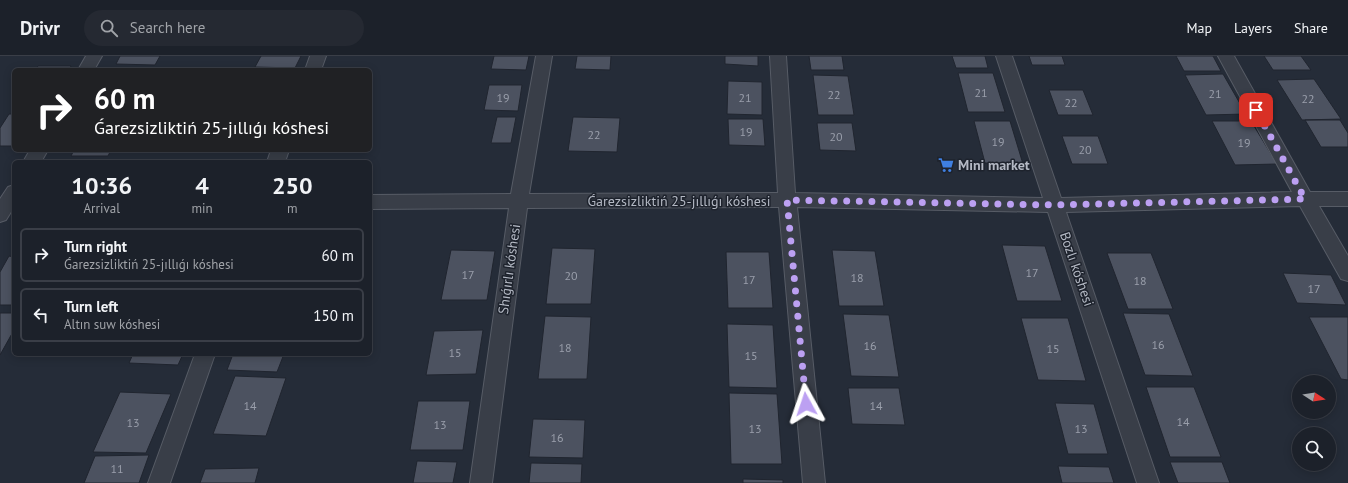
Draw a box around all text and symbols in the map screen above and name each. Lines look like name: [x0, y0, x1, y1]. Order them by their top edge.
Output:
search box: [84, 10, 364, 46]
text: Drivr: [20, 16, 60, 40]
icon: search: [98, 17, 120, 39]
text: Search here: [130, 18, 205, 37]
text: Map: [1186, 19, 1212, 37]
text: Layers: [1234, 19, 1272, 37]
text: Share: [1294, 19, 1328, 37]
text: 60 m: [94, 80, 155, 117]
icon: right: [28, 84, 80, 136]
house number: 21: [974, 85, 988, 100]
house number: 21: [1208, 86, 1222, 101]
house number: 22: [827, 87, 841, 102]
house number: 19: [496, 90, 510, 105]
house number: 21: [738, 90, 752, 105]
house number: 22: [1301, 91, 1315, 106]
pin: [1239, 93, 1273, 127]
house number: 22: [1064, 95, 1078, 110]
icon: arrive: [1245, 99, 1267, 121]
text: Ǵarezsizliktiń 25-jıllıǵı kóshesi: [94, 116, 329, 139]
house number: 19: [739, 124, 753, 139]
house number: 22: [587, 127, 601, 142]
house number: 20: [829, 129, 843, 144]
house number: 19: [991, 134, 1005, 149]
house number: 19: [1237, 135, 1251, 150]
house number: 20: [1078, 142, 1092, 157]
supermarket icon: Mini market: [937, 156, 955, 174]
place label: Mini market: [958, 156, 1030, 174]
text: 10:36: [71, 170, 132, 201]
text: 4: [195, 170, 209, 201]
text: 250: [272, 170, 313, 201]
street label: Ǵarezsizliktiń 25-jıllıǵı kóshesi: [588, 192, 770, 210]
text: Arrival: [84, 200, 120, 217]
text: min: [191, 200, 213, 217]
text: m: [287, 200, 298, 217]
street label: Shıǵırlı kóshesi: [494, 223, 524, 315]
street label: Bozlı kóshesi: [1056, 229, 1098, 309]
text: Turn right: [64, 237, 127, 256]
icon: right: [30, 244, 52, 266]
text: 60 m: [321, 246, 354, 265]
text: Ǵarezsizliktiń 25-jıllıǵı kóshesi: [64, 256, 234, 273]
house number: 17: [1025, 265, 1039, 280]
house number: 17: [461, 267, 475, 282]
house number: 20: [564, 268, 578, 283]
house number: 18: [850, 270, 864, 285]
house number: 17: [742, 272, 756, 287]
house number: 18: [1133, 273, 1147, 288]
house number: 17: [1307, 281, 1321, 296]
text: Turn left: [64, 297, 118, 316]
icon: left: [30, 304, 52, 326]
text: 150 m: [313, 306, 354, 325]
text: Altın suw kóshesi: [64, 316, 160, 333]
house number: 16: [1151, 337, 1165, 352]
house number: 16: [863, 338, 877, 353]
house number: 18: [558, 340, 572, 355]
house number: 15: [1046, 341, 1060, 356]
house number: 15: [448, 345, 462, 360]
house number: 15: [744, 348, 758, 363]
north arrow: [1292, 375, 1336, 419]
map controls: [1292, 375, 1336, 471]
position arrow: [785, 383, 827, 425]
house number: 14: [243, 398, 257, 413]
house number: 14: [869, 398, 883, 413]
house number: 14: [1176, 414, 1190, 429]
house number: 13: [126, 415, 140, 430]
house number: 13: [433, 417, 447, 432]
house number: 13: [748, 421, 762, 436]
house number: 13: [1074, 421, 1088, 436]
button: search: [1292, 427, 1336, 471]
house number: 16: [550, 430, 564, 445]
house number: 11: [110, 461, 124, 476]

